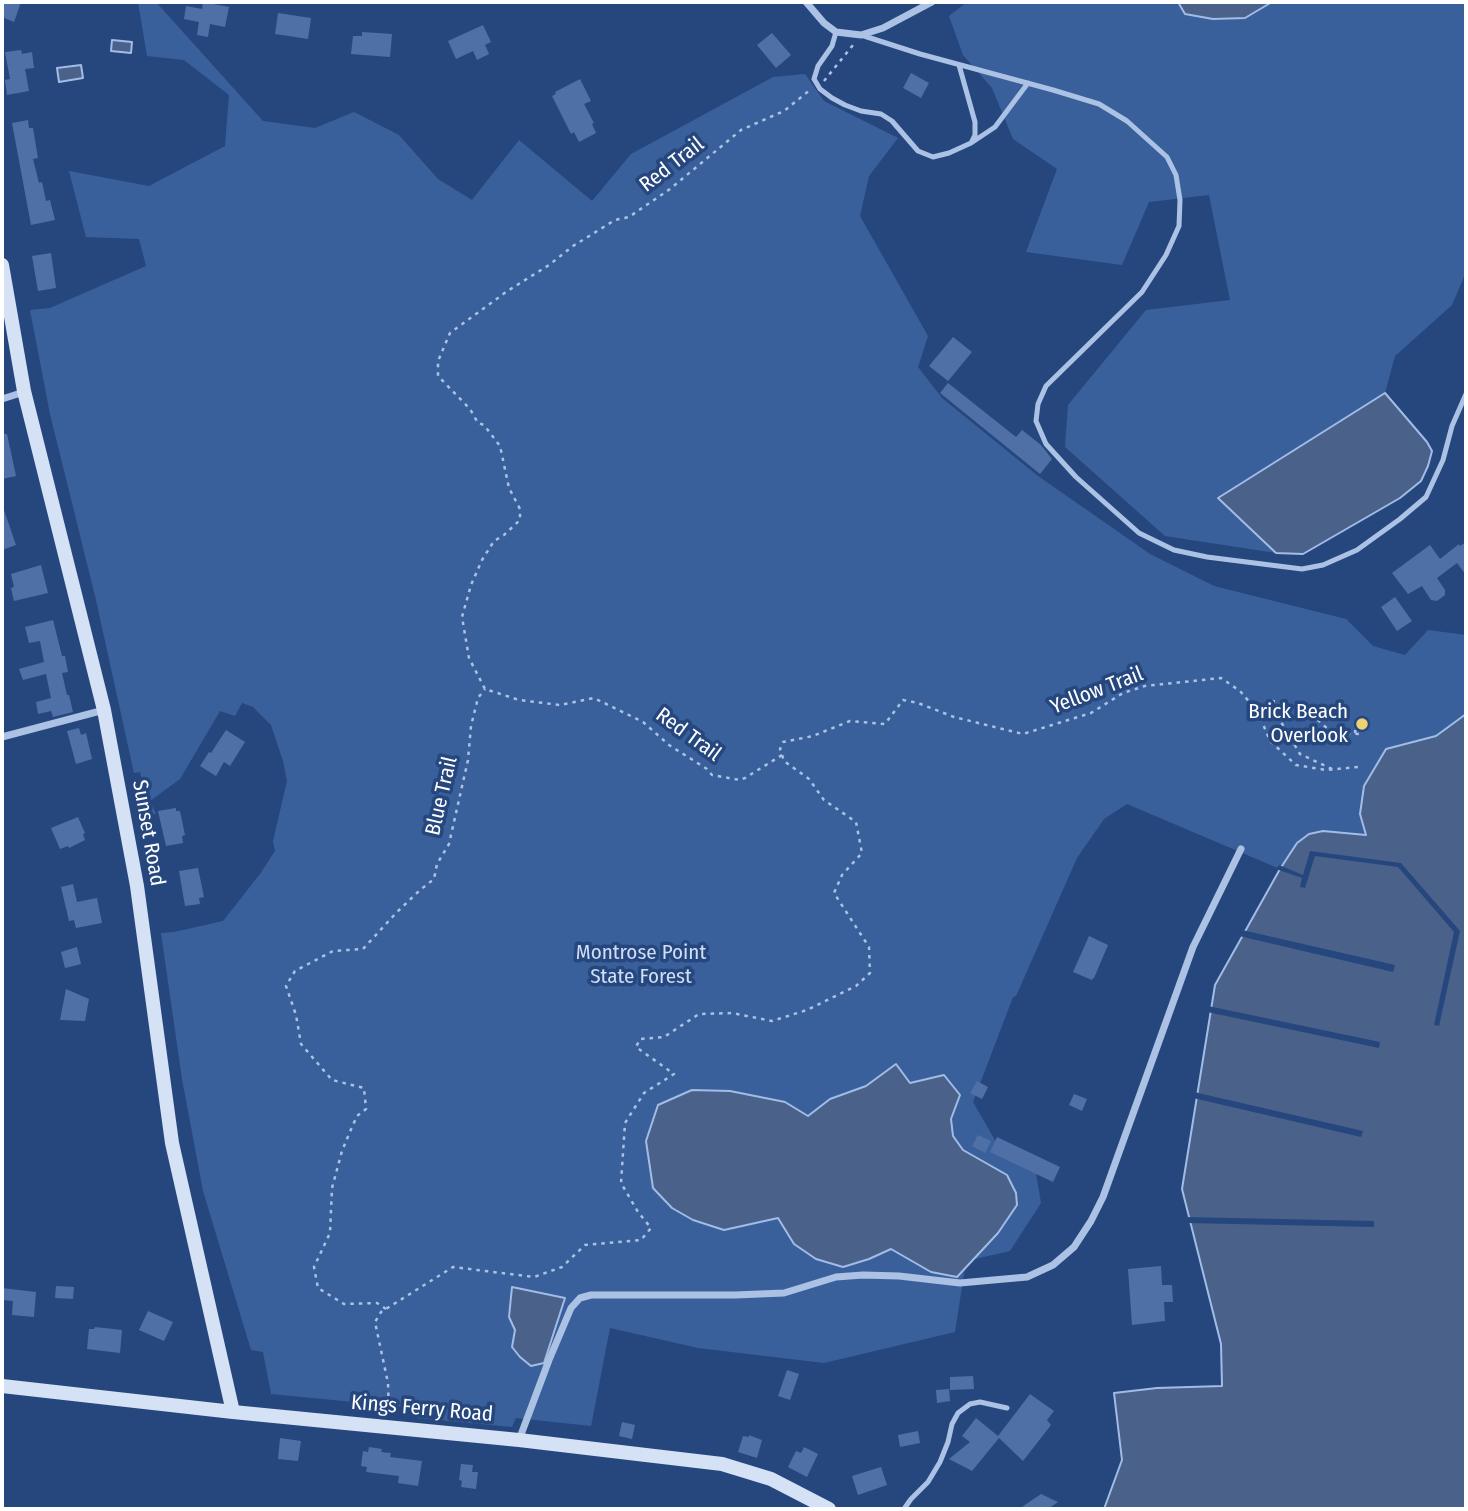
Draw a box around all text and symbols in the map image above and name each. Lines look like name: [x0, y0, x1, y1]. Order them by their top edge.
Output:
street label: Red Trail: [635, 132, 709, 198]
street label: Yellow Trail: [1047, 662, 1147, 720]
place label: Brick Beach Overlook: [1248, 699, 1348, 749]
street label: Red Trail: [650, 703, 726, 767]
marker: Brick Beach Overlook: [1354, 716, 1370, 732]
street label: Blue Trail: [421, 754, 463, 838]
street label: Sunset Road: [126, 778, 170, 888]
park label: Montrose Point State Forest: [576, 940, 706, 990]
street label: Kings Ferry Road: [350, 1390, 494, 1428]

